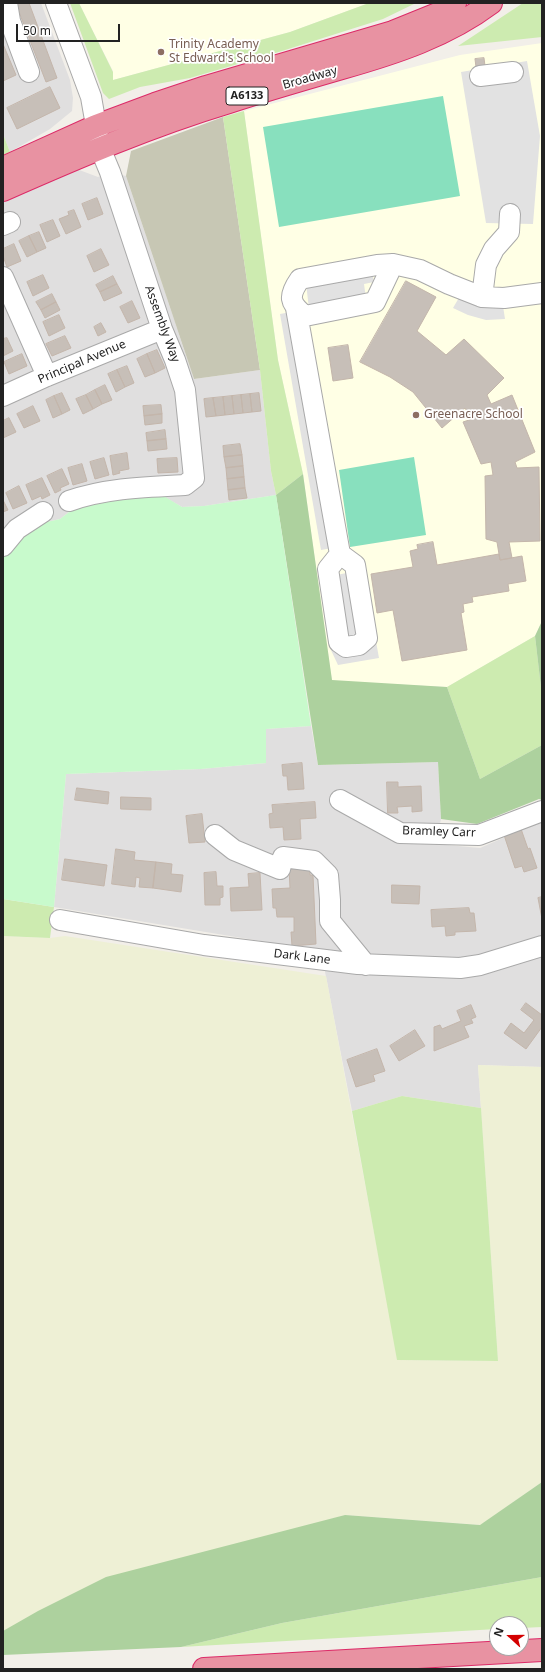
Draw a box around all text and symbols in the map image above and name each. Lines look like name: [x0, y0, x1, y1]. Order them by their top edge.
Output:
scale bar: [18, 16, 122, 42]
text: 50 m: [23, 22, 51, 39]
place label: Trinity Academy St Edward's School: [169, 38, 274, 66]
marker: Trinity Academy St Edward's School: [156, 47, 166, 57]
street label: Broadway: [281, 63, 339, 93]
road number: A6133: [226, 87, 268, 105]
street label: Assembly Way: [141, 284, 183, 364]
street label: Principal Avenue: [36, 337, 128, 387]
place label: Greenacre School: [424, 408, 523, 422]
marker: Greenacre School: [411, 410, 421, 420]
street label: Bramley Carr: [402, 824, 476, 840]
street label: Dark Lane: [273, 946, 331, 968]
north arrow: [489, 1616, 529, 1656]
text: N: [490, 1625, 507, 1639]

